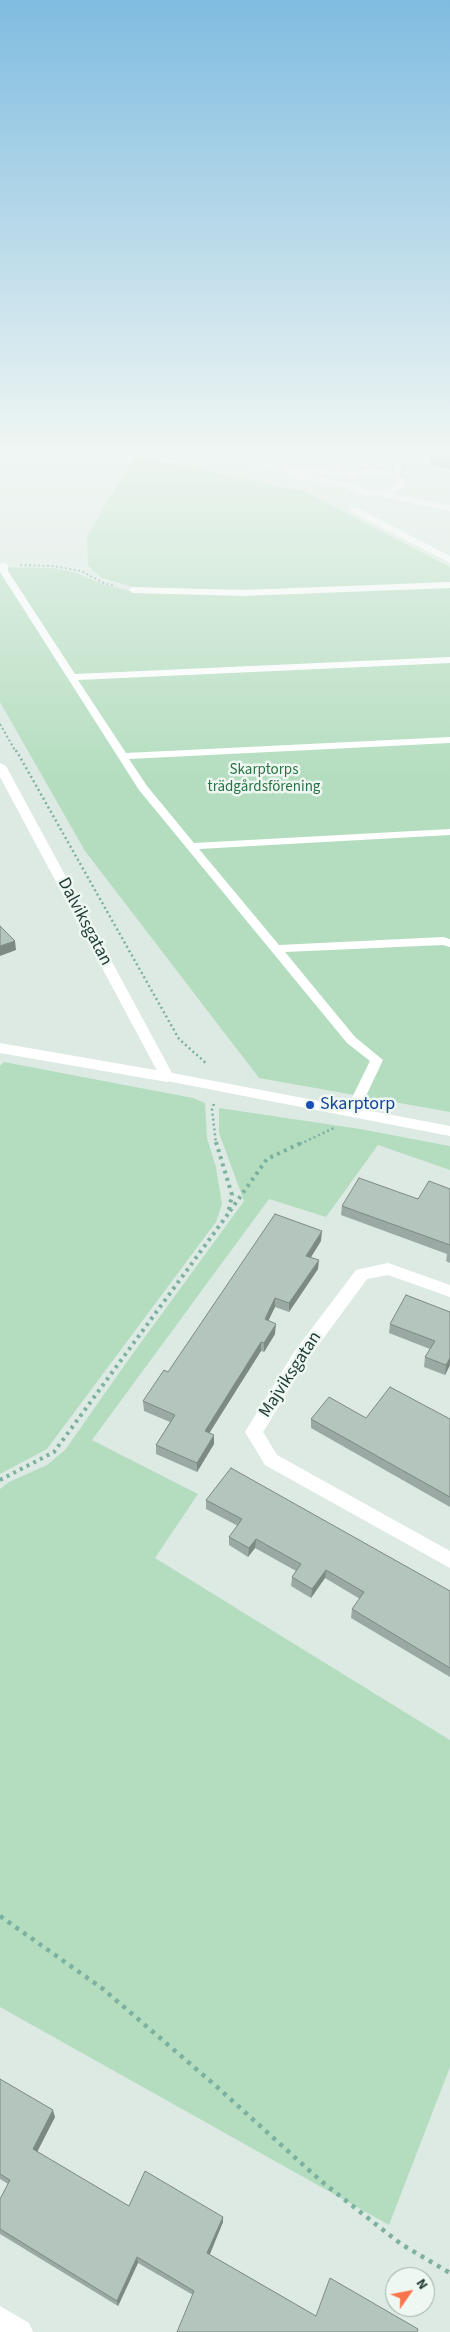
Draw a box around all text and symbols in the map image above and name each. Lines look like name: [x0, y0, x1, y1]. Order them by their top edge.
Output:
park label: Skarptorps trädgårdsförening: [208, 762, 320, 797]
street label: Dalviksgatan: [52, 874, 116, 970]
place label: Skarptorp: [320, 1094, 395, 1116]
marker: Skarptorp: [304, 1099, 316, 1111]
street label: Majviksgatan: [255, 1328, 327, 1422]
north arrow: [385, 2267, 435, 2317]
text: N: [411, 2275, 433, 2294]

